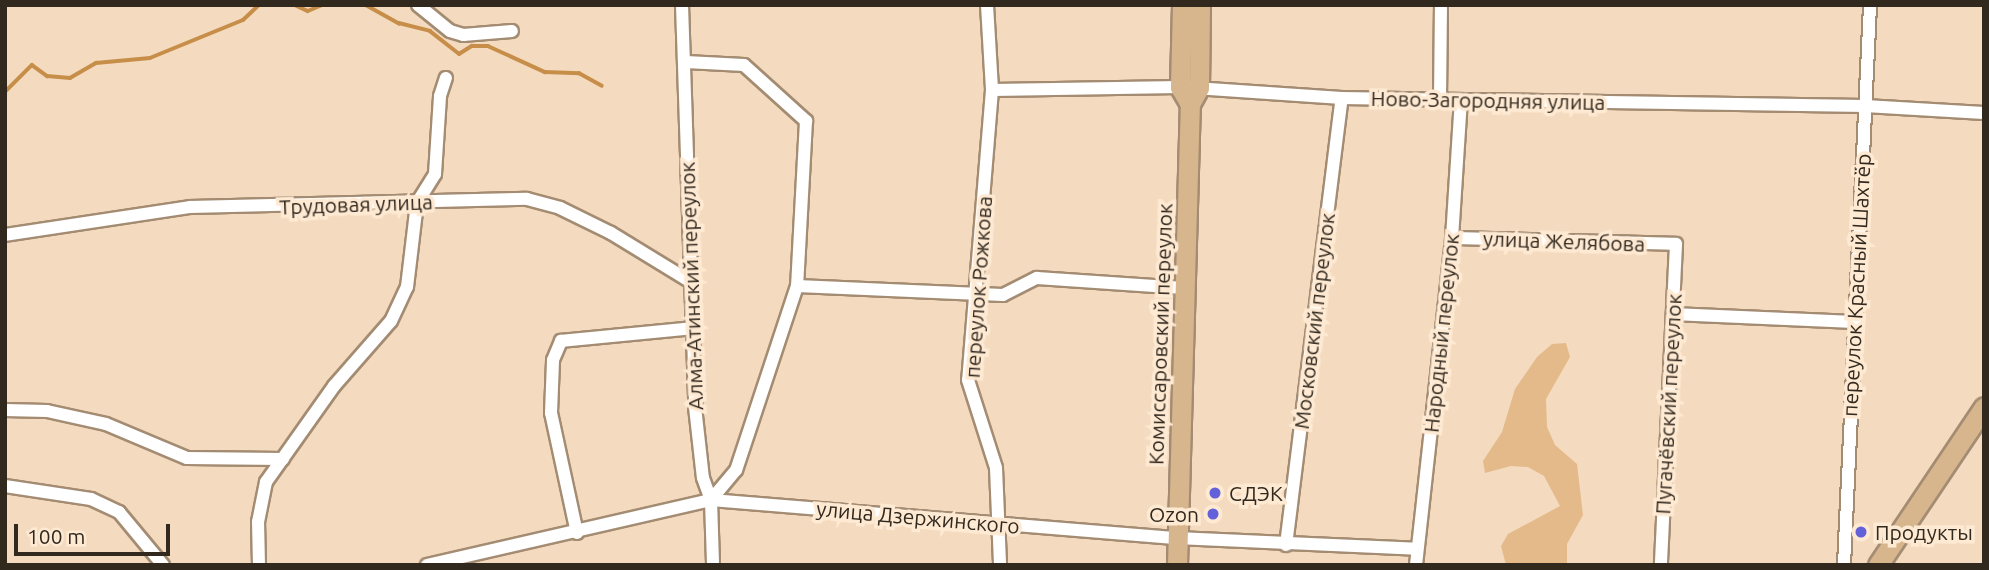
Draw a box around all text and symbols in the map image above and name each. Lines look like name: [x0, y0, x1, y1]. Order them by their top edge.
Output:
street label: Ново-Загородняя улица: [1371, 85, 1605, 115]
street label: переулок Красный Шахтёр: [1837, 153, 1875, 417]
street label: Алма-Атинский переулок: [674, 161, 708, 411]
street label: Трудовая улица: [279, 189, 433, 219]
street label: переулок Рожкова: [959, 195, 997, 379]
street label: Комиссаровский переулок: [1143, 203, 1177, 465]
street label: Московский переулок: [1288, 212, 1340, 430]
street label: улица Желябова: [1482, 226, 1646, 256]
street label: Народный переулок: [1418, 232, 1464, 434]
street label: Пугачёвский переулок: [1650, 293, 1686, 515]
place label: СДЭК: [1229, 480, 1283, 506]
marker: СДЭК: [1207, 485, 1223, 501]
street label: улица Дзержинского: [815, 496, 1021, 538]
place label: Ozon: [1149, 501, 1199, 527]
marker: Ozon: [1205, 506, 1221, 522]
scale bar: [18, 510, 173, 554]
place label: Продукты: [1875, 519, 1973, 545]
text: 100 m: [27, 524, 85, 548]
marker: Продукты: [1853, 524, 1869, 540]

